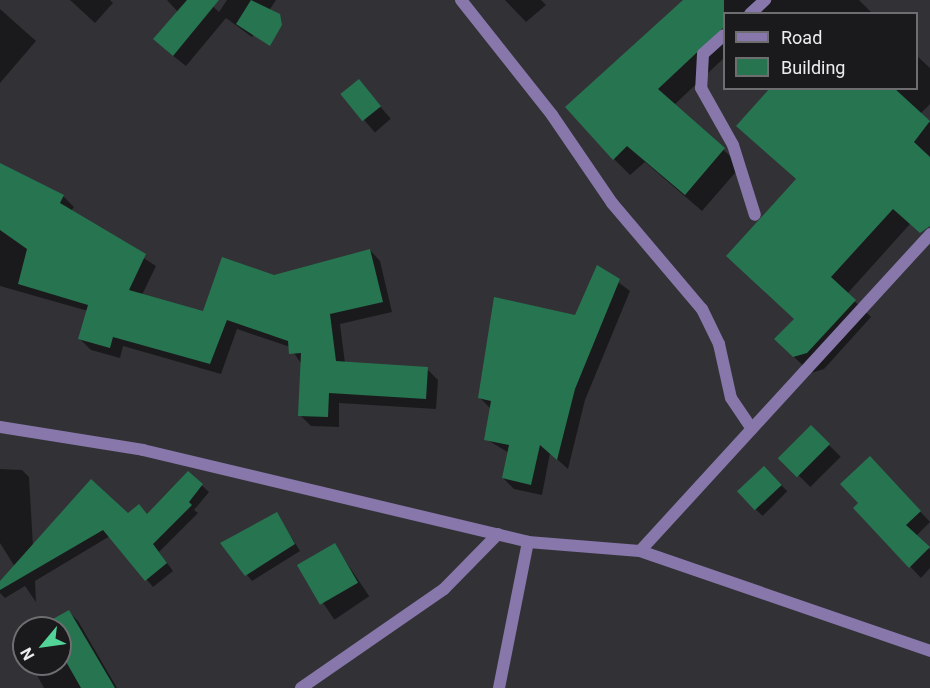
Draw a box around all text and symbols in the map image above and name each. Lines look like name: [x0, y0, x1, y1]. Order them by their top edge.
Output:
legend: [723, 12, 918, 90]
text: Road: [781, 27, 822, 48]
text: Building: [781, 57, 845, 78]
north arrow: [12, 616, 72, 676]
text: N: [17, 644, 39, 664]

